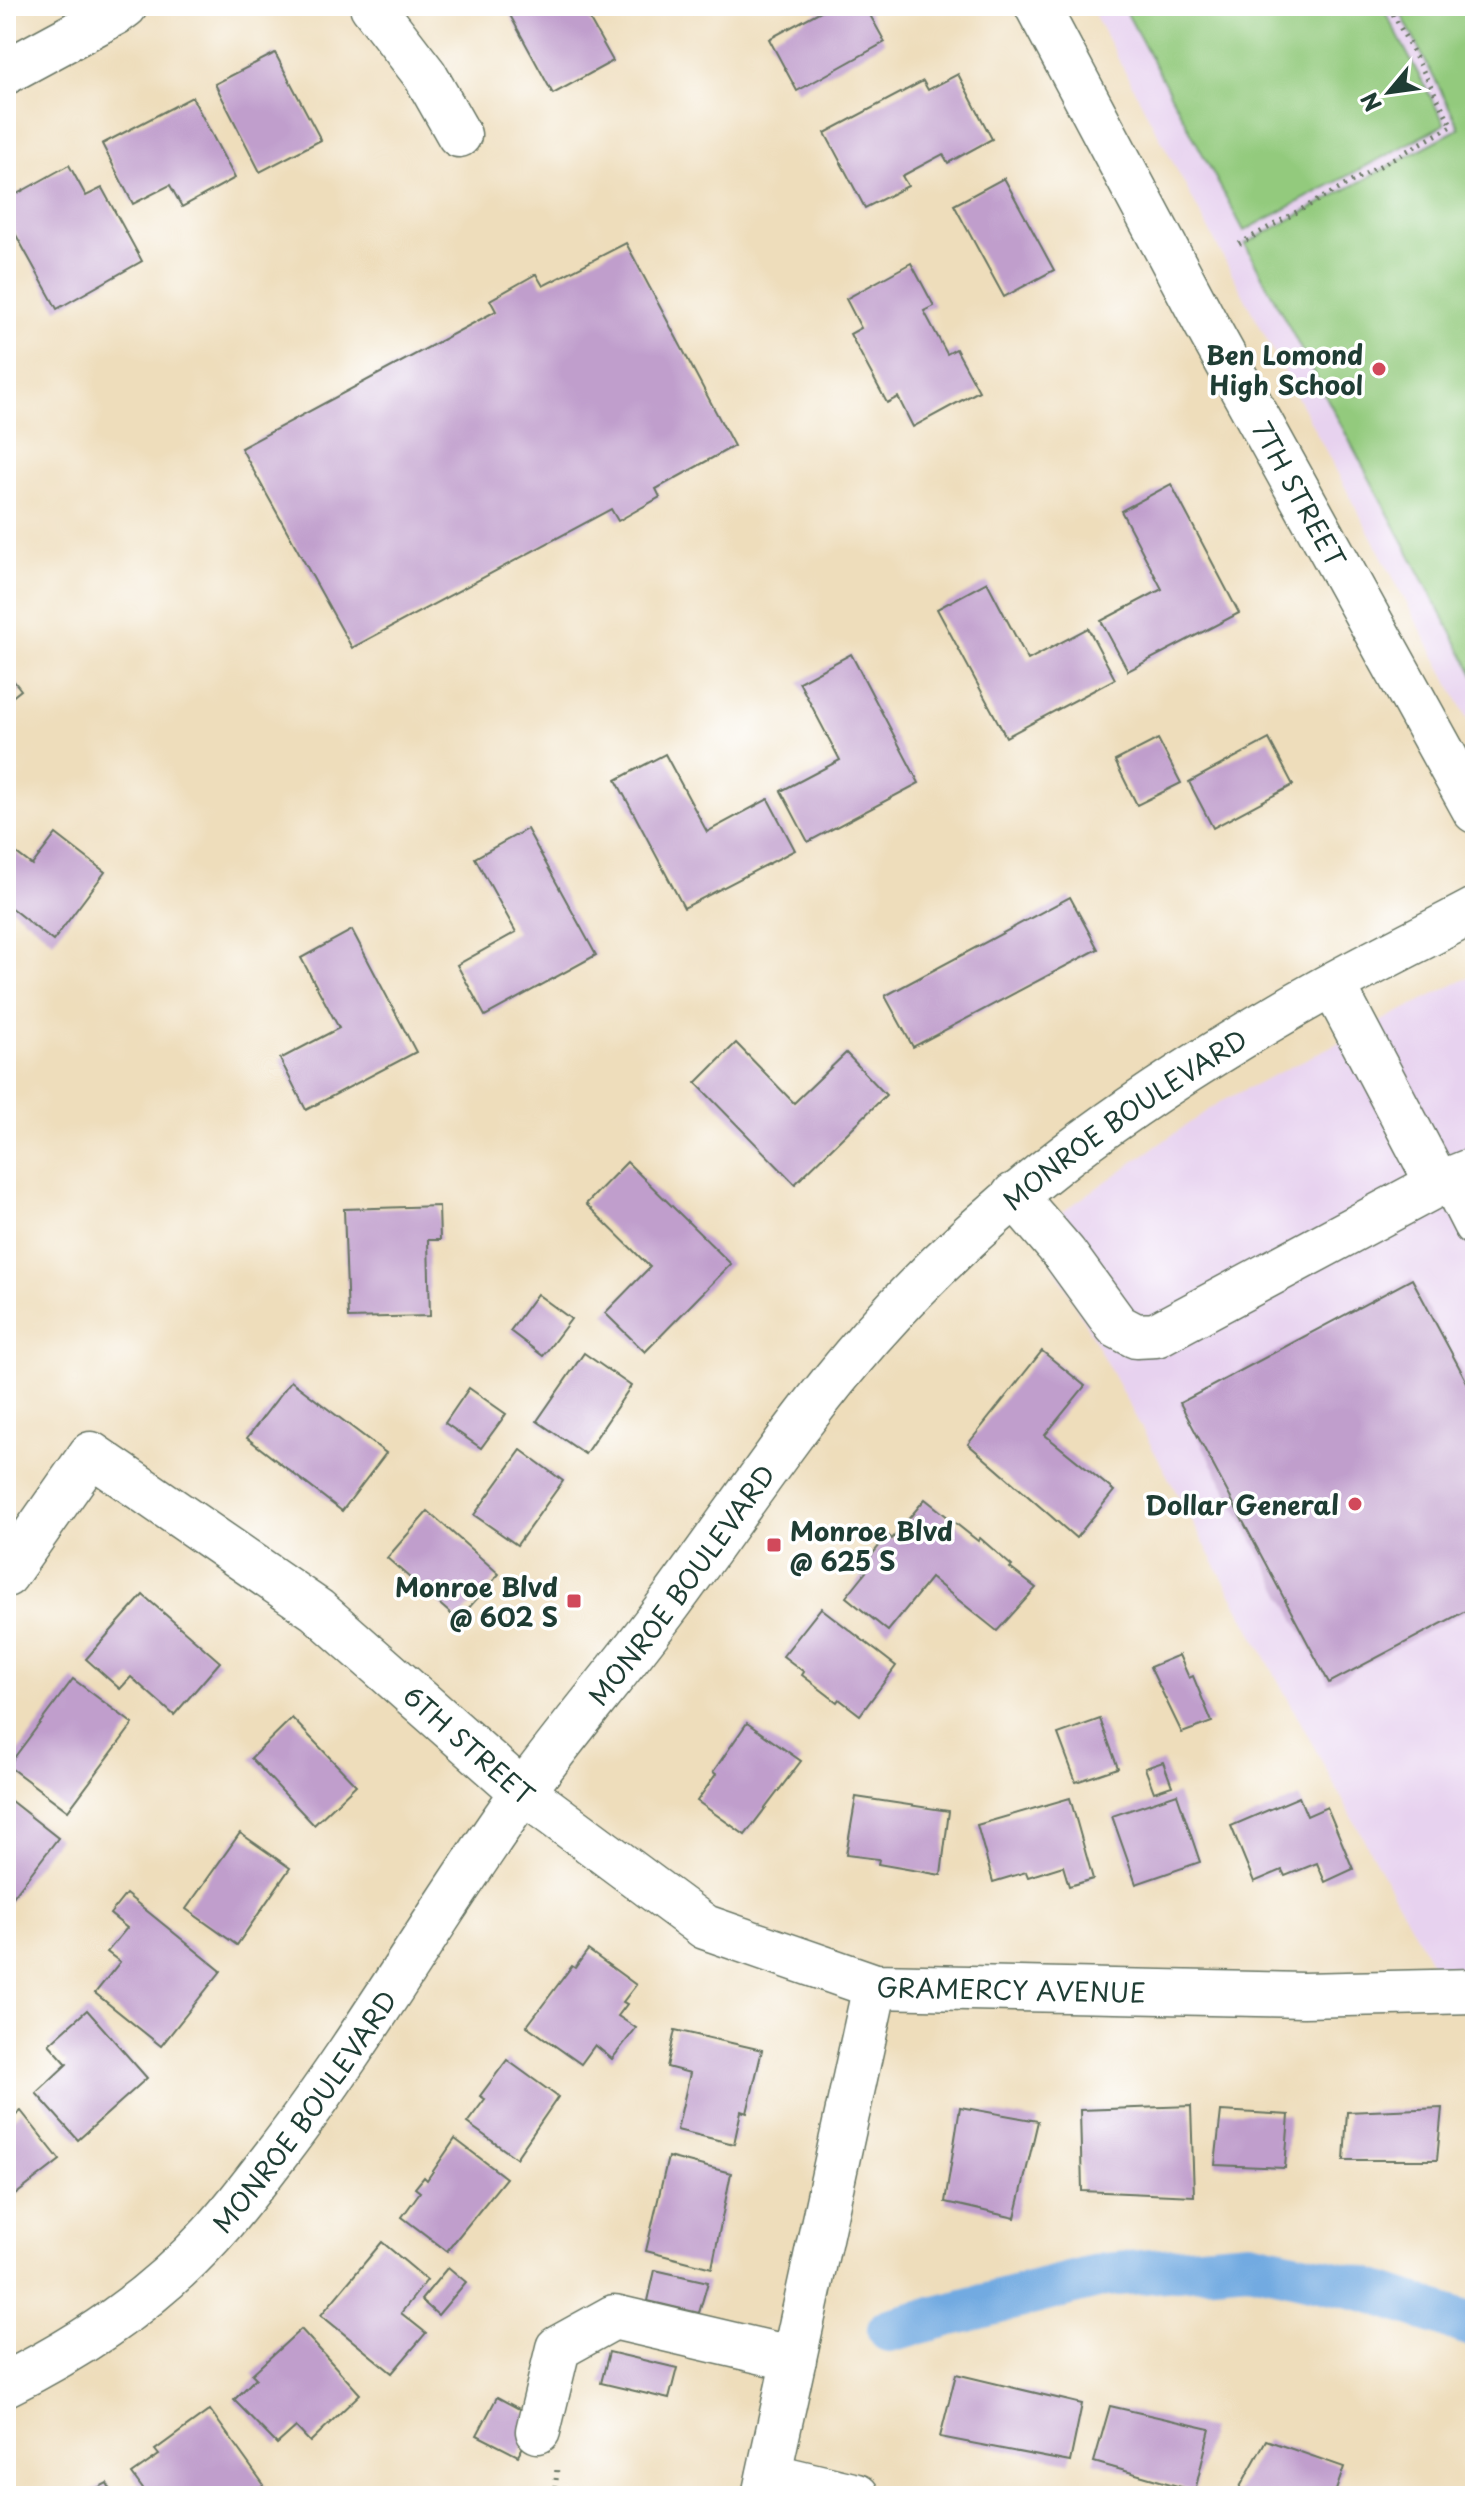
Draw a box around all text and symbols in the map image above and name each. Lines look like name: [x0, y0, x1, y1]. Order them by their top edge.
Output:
north arrow: [1349, 52, 1429, 132]
text: N: [1352, 87, 1389, 118]
place label: Ben Lomond High School: [1206, 335, 1363, 404]
marker: Ben Lomond High School: [1370, 360, 1388, 378]
street label: 7TH STREET: [1244, 414, 1356, 574]
street label: MONROE BOULEVARD: [994, 1019, 1254, 1218]
street label: MONROE BOULEVARD: [578, 1456, 783, 1713]
place label: Dollar General: [1145, 1485, 1339, 1524]
marker: Dollar General: [1346, 1495, 1364, 1513]
place label: Monroe Blvd @ 625 S: [790, 1511, 953, 1580]
marker: Monroe Blvd @ 625 S: [765, 1536, 783, 1554]
place label: Monroe Blvd @ 602 S: [395, 1567, 558, 1636]
marker: Monroe Blvd @ 602 S: [565, 1592, 583, 1610]
street label: 6TH STREET: [395, 1676, 543, 1814]
street label: GRAMERCY AVENUE: [876, 1967, 1146, 2011]
street label: MONROE BOULEVARD: [203, 1982, 405, 2241]

